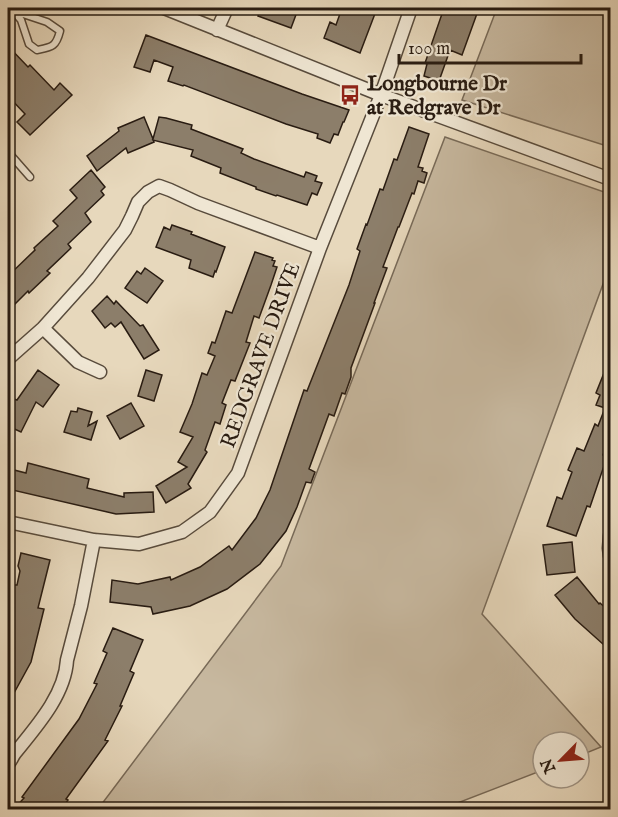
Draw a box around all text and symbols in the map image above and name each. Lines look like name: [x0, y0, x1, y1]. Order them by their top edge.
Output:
scale bar: [399, 27, 580, 65]
text: 100 m: [408, 38, 450, 61]
place label: Longbourne Dr at Redgrave Dr: [367, 71, 507, 122]
bus stop icon: Longbourne Dr at Redgrave Dr: [338, 83, 362, 107]
street label: REDGRAVE DRIVE: [215, 259, 308, 452]
north arrow: [531, 730, 591, 790]
text: N: [537, 755, 562, 777]

